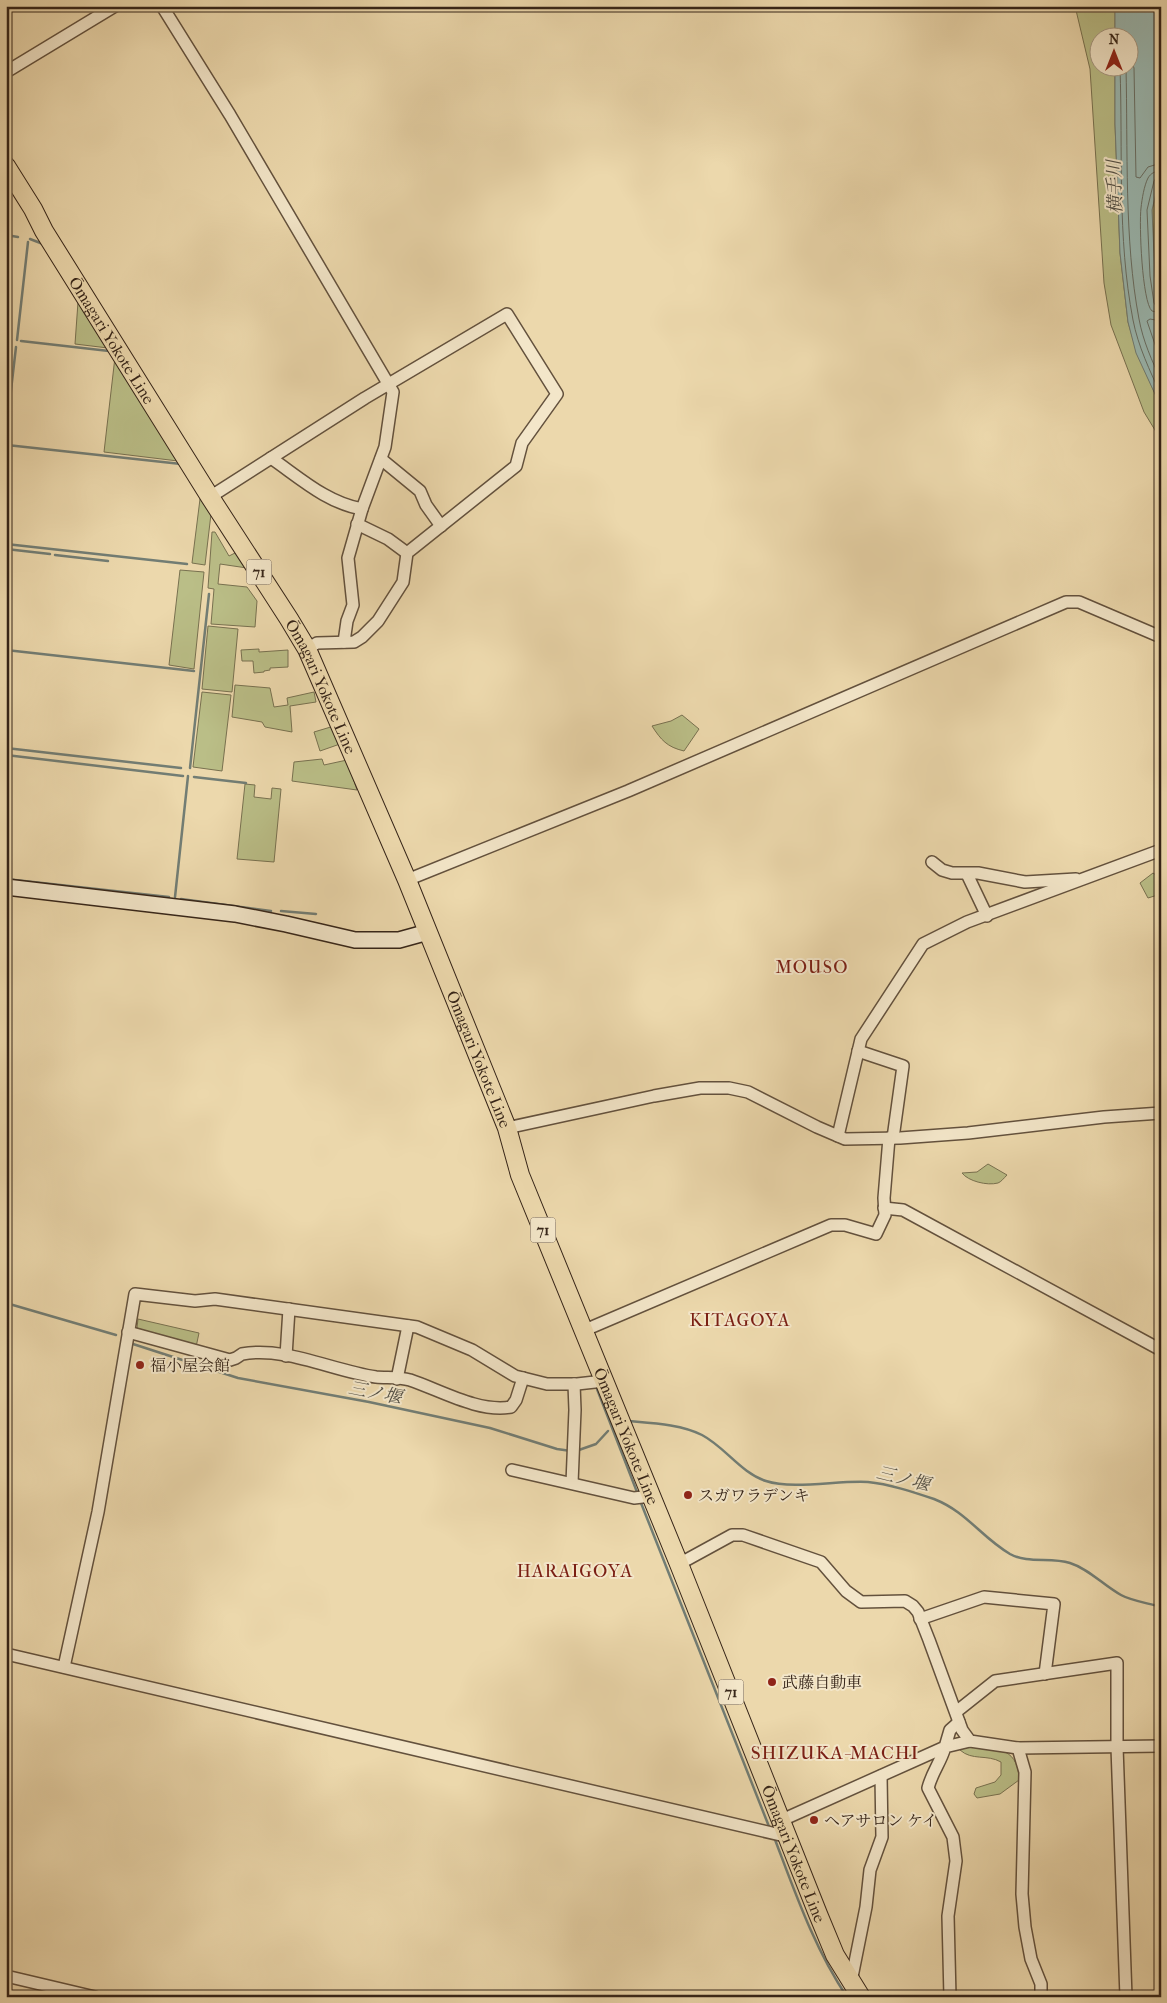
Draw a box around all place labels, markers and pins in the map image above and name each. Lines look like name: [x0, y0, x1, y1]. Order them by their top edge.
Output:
place label: 福小屋会館: [150, 1356, 230, 1375]
marker: 福小屋会館: [134, 1359, 146, 1371]
place label: スガワラデンキ: [698, 1486, 810, 1505]
marker: スガワラデンキ: [682, 1489, 694, 1501]
place label: 武藤自動車: [782, 1673, 862, 1692]
marker: 武藤自動車: [766, 1676, 778, 1688]
place label: ヘアサロン ケイ: [824, 1811, 938, 1830]
marker: ヘアサロン ケイ: [808, 1814, 820, 1826]

